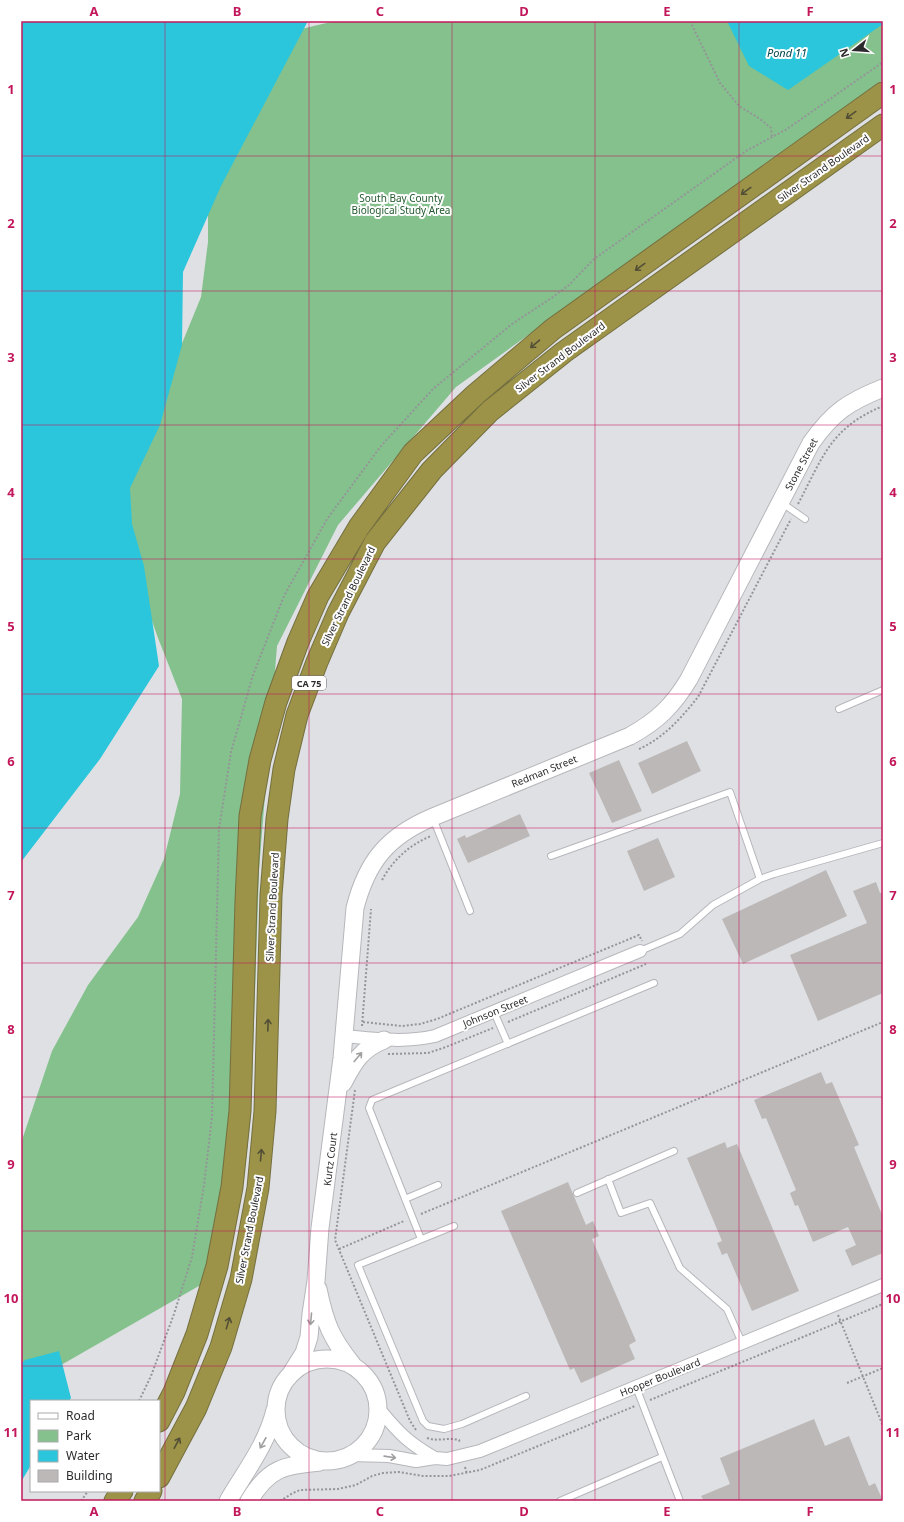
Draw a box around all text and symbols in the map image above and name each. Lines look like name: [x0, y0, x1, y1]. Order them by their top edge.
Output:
text: A: [90, 2, 99, 20]
text: B: [233, 2, 241, 20]
text: C: [376, 2, 384, 20]
text: D: [519, 2, 529, 20]
text: E: [663, 2, 671, 20]
text: F: [806, 2, 814, 20]
north arrow: [834, 30, 874, 70]
water label: Pond 11: [767, 45, 807, 60]
text: N: [835, 47, 852, 60]
text: 1: [7, 80, 15, 98]
text: 1: [889, 80, 897, 98]
one-way arrow: [846, 111, 857, 119]
street label: Silver Strand Boulevard: [774, 131, 872, 205]
one-way arrow: [740, 187, 751, 195]
park label: South Bay County Biological Study Area: [352, 191, 450, 217]
text: 2: [7, 214, 15, 232]
text: 2: [889, 214, 897, 232]
one-way arrow: [635, 263, 646, 271]
street label: Silver Strand Boulevard: [512, 319, 608, 395]
one-way arrow: [530, 339, 541, 348]
text: 3: [7, 348, 15, 366]
text: 3: [889, 348, 897, 366]
street label: Stone Street: [781, 435, 821, 493]
text: 4: [7, 483, 15, 501]
text: 4: [889, 483, 897, 501]
street label: Silver Strand Boulevard: [318, 544, 378, 648]
text: 5: [7, 617, 15, 635]
text: 5: [889, 617, 897, 635]
road number: CA 75: [292, 676, 326, 690]
street label: Redman Street: [509, 751, 579, 791]
text: 6: [7, 752, 15, 770]
text: 6: [889, 752, 897, 770]
street label: Silver Strand Boulevard: [262, 852, 282, 962]
text: 7: [7, 886, 15, 904]
text: 7: [889, 886, 897, 904]
street label: Johnson Street: [460, 992, 530, 1031]
one-way arrow: [264, 1019, 271, 1032]
text: 8: [7, 1020, 15, 1038]
text: 8: [889, 1020, 897, 1038]
one-way arrow: [354, 1051, 363, 1062]
street label: Kurtz Court: [320, 1131, 340, 1187]
one-way arrow: [258, 1149, 265, 1162]
text: 9: [7, 1155, 15, 1173]
text: 9: [889, 1155, 897, 1173]
street label: Silver Strand Boulevard: [232, 1175, 266, 1285]
text: 10: [4, 1289, 18, 1307]
text: 10: [886, 1289, 900, 1307]
one-way arrow: [307, 1312, 314, 1325]
one-way arrow: [225, 1317, 232, 1330]
street label: Hooper Boulevard: [618, 1354, 702, 1400]
legend: [30, 1400, 160, 1492]
text: Road: [66, 1407, 95, 1424]
text: 11: [4, 1423, 18, 1441]
text: 11: [886, 1423, 900, 1441]
text: Park: [66, 1427, 92, 1444]
one-way arrow: [174, 1437, 182, 1449]
one-way arrow: [259, 1437, 266, 1449]
text: Water: [66, 1447, 100, 1464]
one-way arrow: [383, 1453, 396, 1461]
text: Building: [66, 1467, 113, 1484]
text: A: [90, 1502, 99, 1520]
text: B: [233, 1502, 241, 1520]
text: C: [376, 1502, 384, 1520]
text: D: [519, 1502, 529, 1520]
text: E: [663, 1502, 671, 1520]
text: F: [806, 1502, 814, 1520]

